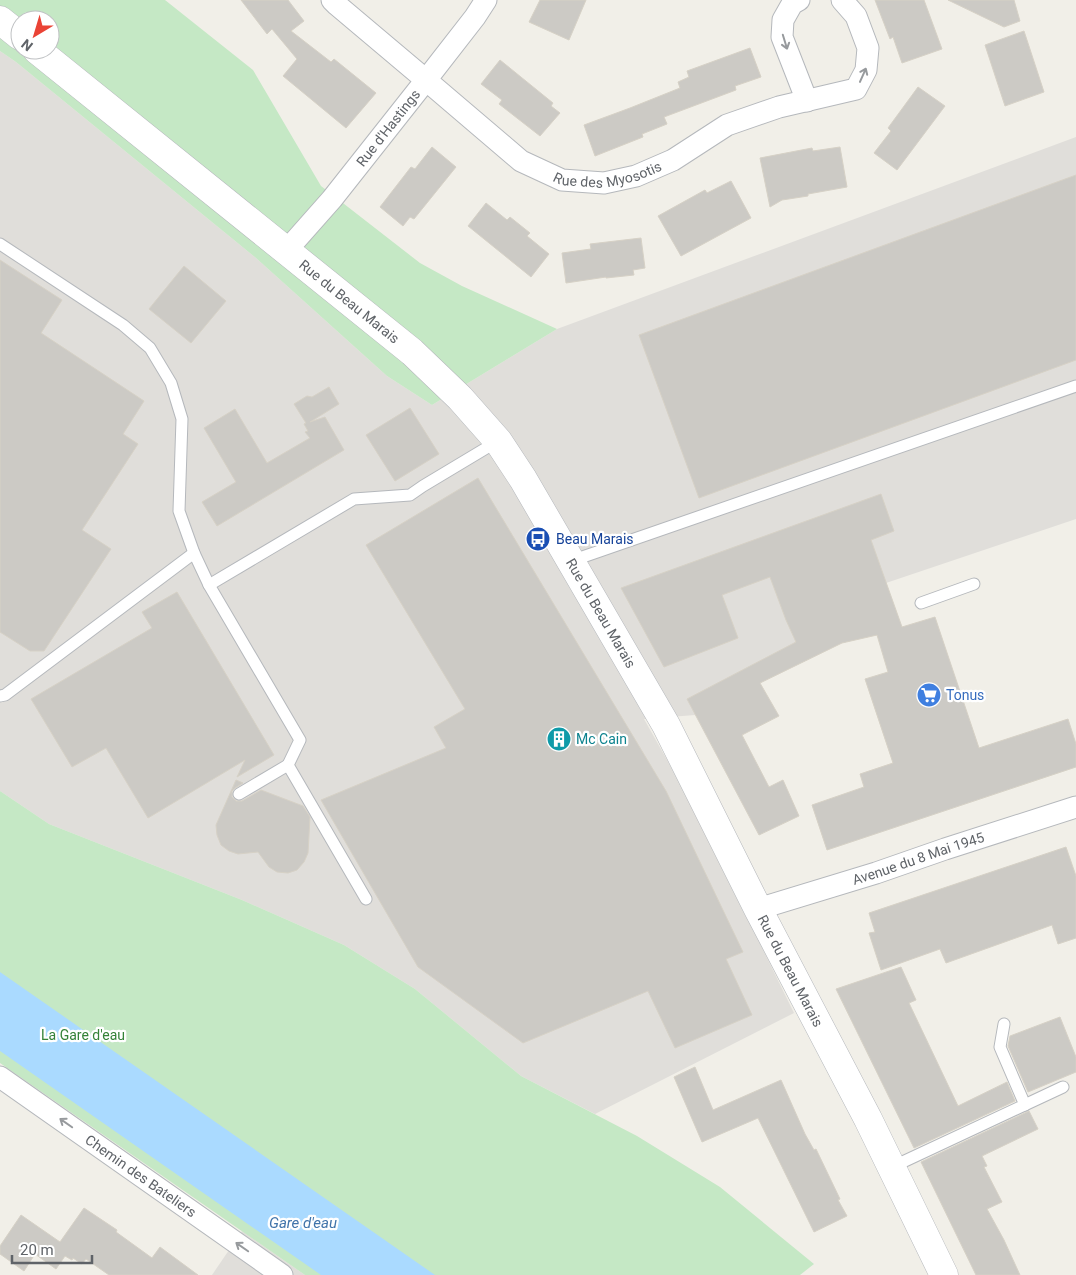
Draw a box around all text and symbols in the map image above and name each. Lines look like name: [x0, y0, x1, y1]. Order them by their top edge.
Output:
north arrow: [10, 10, 60, 60]
one-way arrow: [780, 34, 790, 50]
text: N: [18, 36, 36, 55]
one-way arrow: [858, 68, 868, 83]
street label: Rue d'Hastings: [353, 86, 423, 170]
street label: Rue des Myosotis: [551, 158, 664, 191]
street label: Rue du Beau Marais: [296, 256, 403, 347]
bus stop icon: Beau Marais: [525, 526, 551, 552]
place label: Beau Marais: [556, 531, 634, 547]
street label: Rue du Beau Marais: [563, 556, 639, 671]
supermarket icon: Tonus: [916, 682, 942, 708]
place label: Tonus: [946, 687, 984, 703]
building icon: Mc Cain: [546, 726, 572, 752]
place label: Mc Cain: [576, 731, 627, 747]
street label: Avenue du 8 Mai 1945: [850, 829, 986, 888]
street label: Rue du Beau Marais: [755, 912, 826, 1030]
park label: La Gare d'eau: [41, 1027, 125, 1043]
one-way arrow: [60, 1118, 74, 1128]
street label: Chemin des Bateliers: [82, 1131, 199, 1220]
water label: Gare d'eau: [269, 1214, 337, 1232]
scale bar: [12, 1232, 92, 1264]
text: 20 m: [20, 1241, 54, 1259]
one-way arrow: [235, 1242, 249, 1252]

